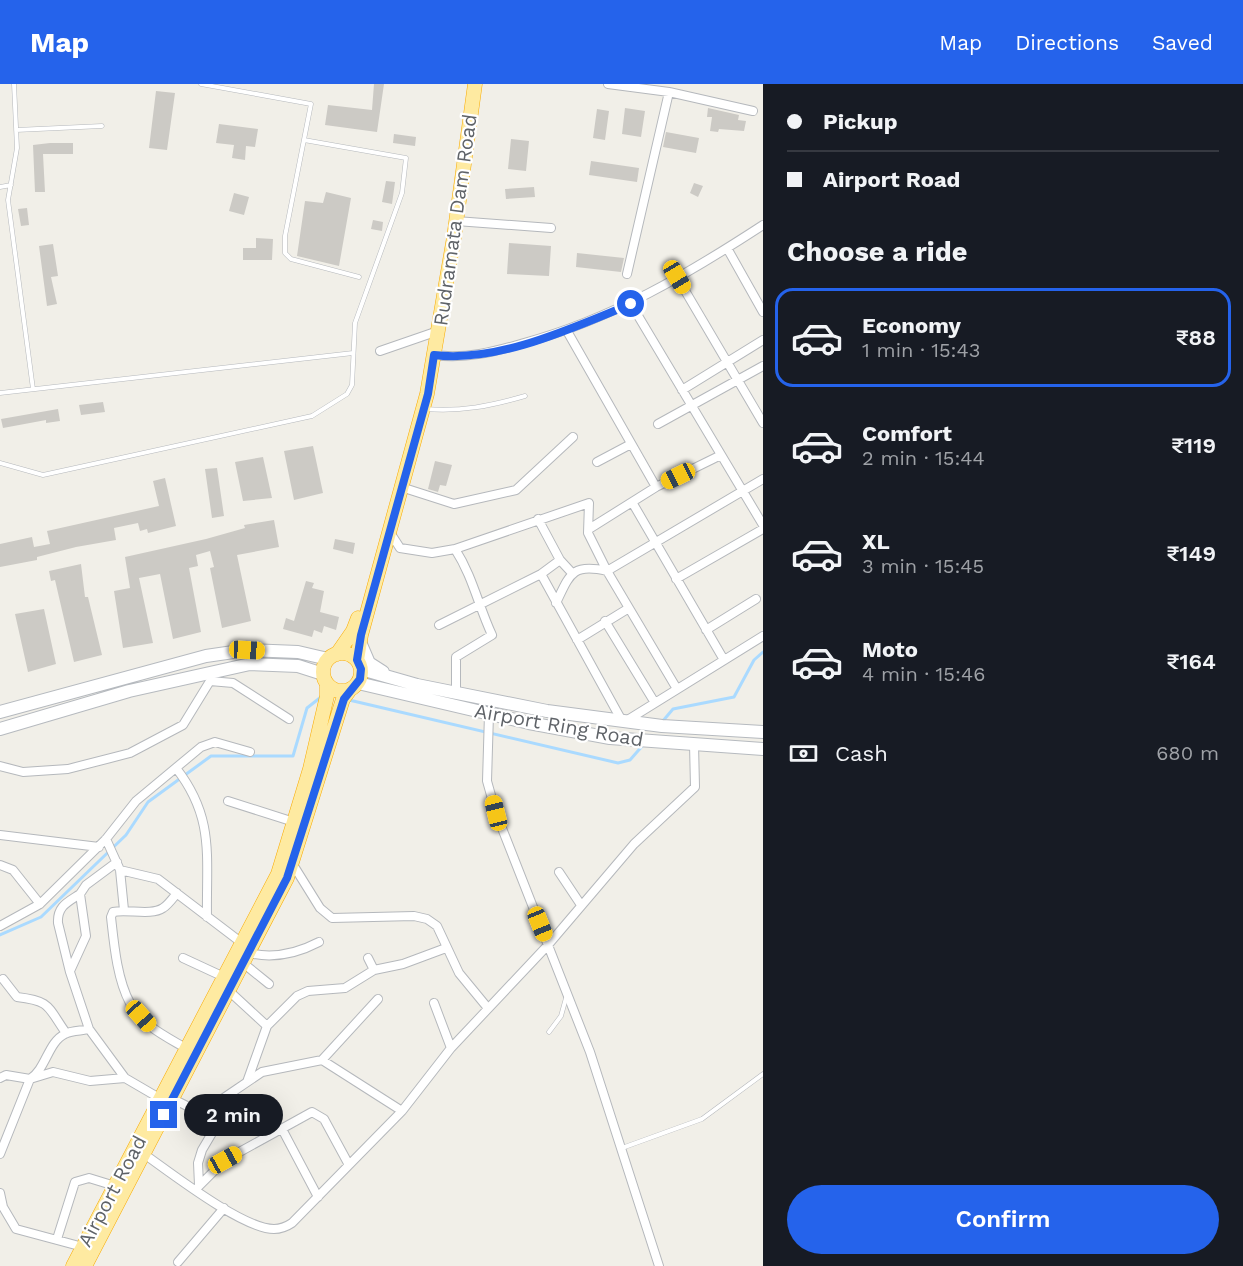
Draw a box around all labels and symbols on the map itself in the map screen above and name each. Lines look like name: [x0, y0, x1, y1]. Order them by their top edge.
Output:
street label: Rudramata Dam Road: [428, 113, 482, 327]
car: [660, 257, 694, 297]
route start: [617, 290, 644, 317]
car: [658, 460, 698, 492]
car: [229, 640, 265, 660]
street label: Airport Ring Road: [473, 698, 645, 752]
car: [483, 793, 509, 833]
car: [525, 904, 555, 944]
car: [122, 997, 160, 1035]
callout: 2 min: [185, 1094, 284, 1136]
route end: [150, 1101, 177, 1128]
street label: Airport Road: [73, 1131, 151, 1251]
car: [205, 1143, 245, 1177]

